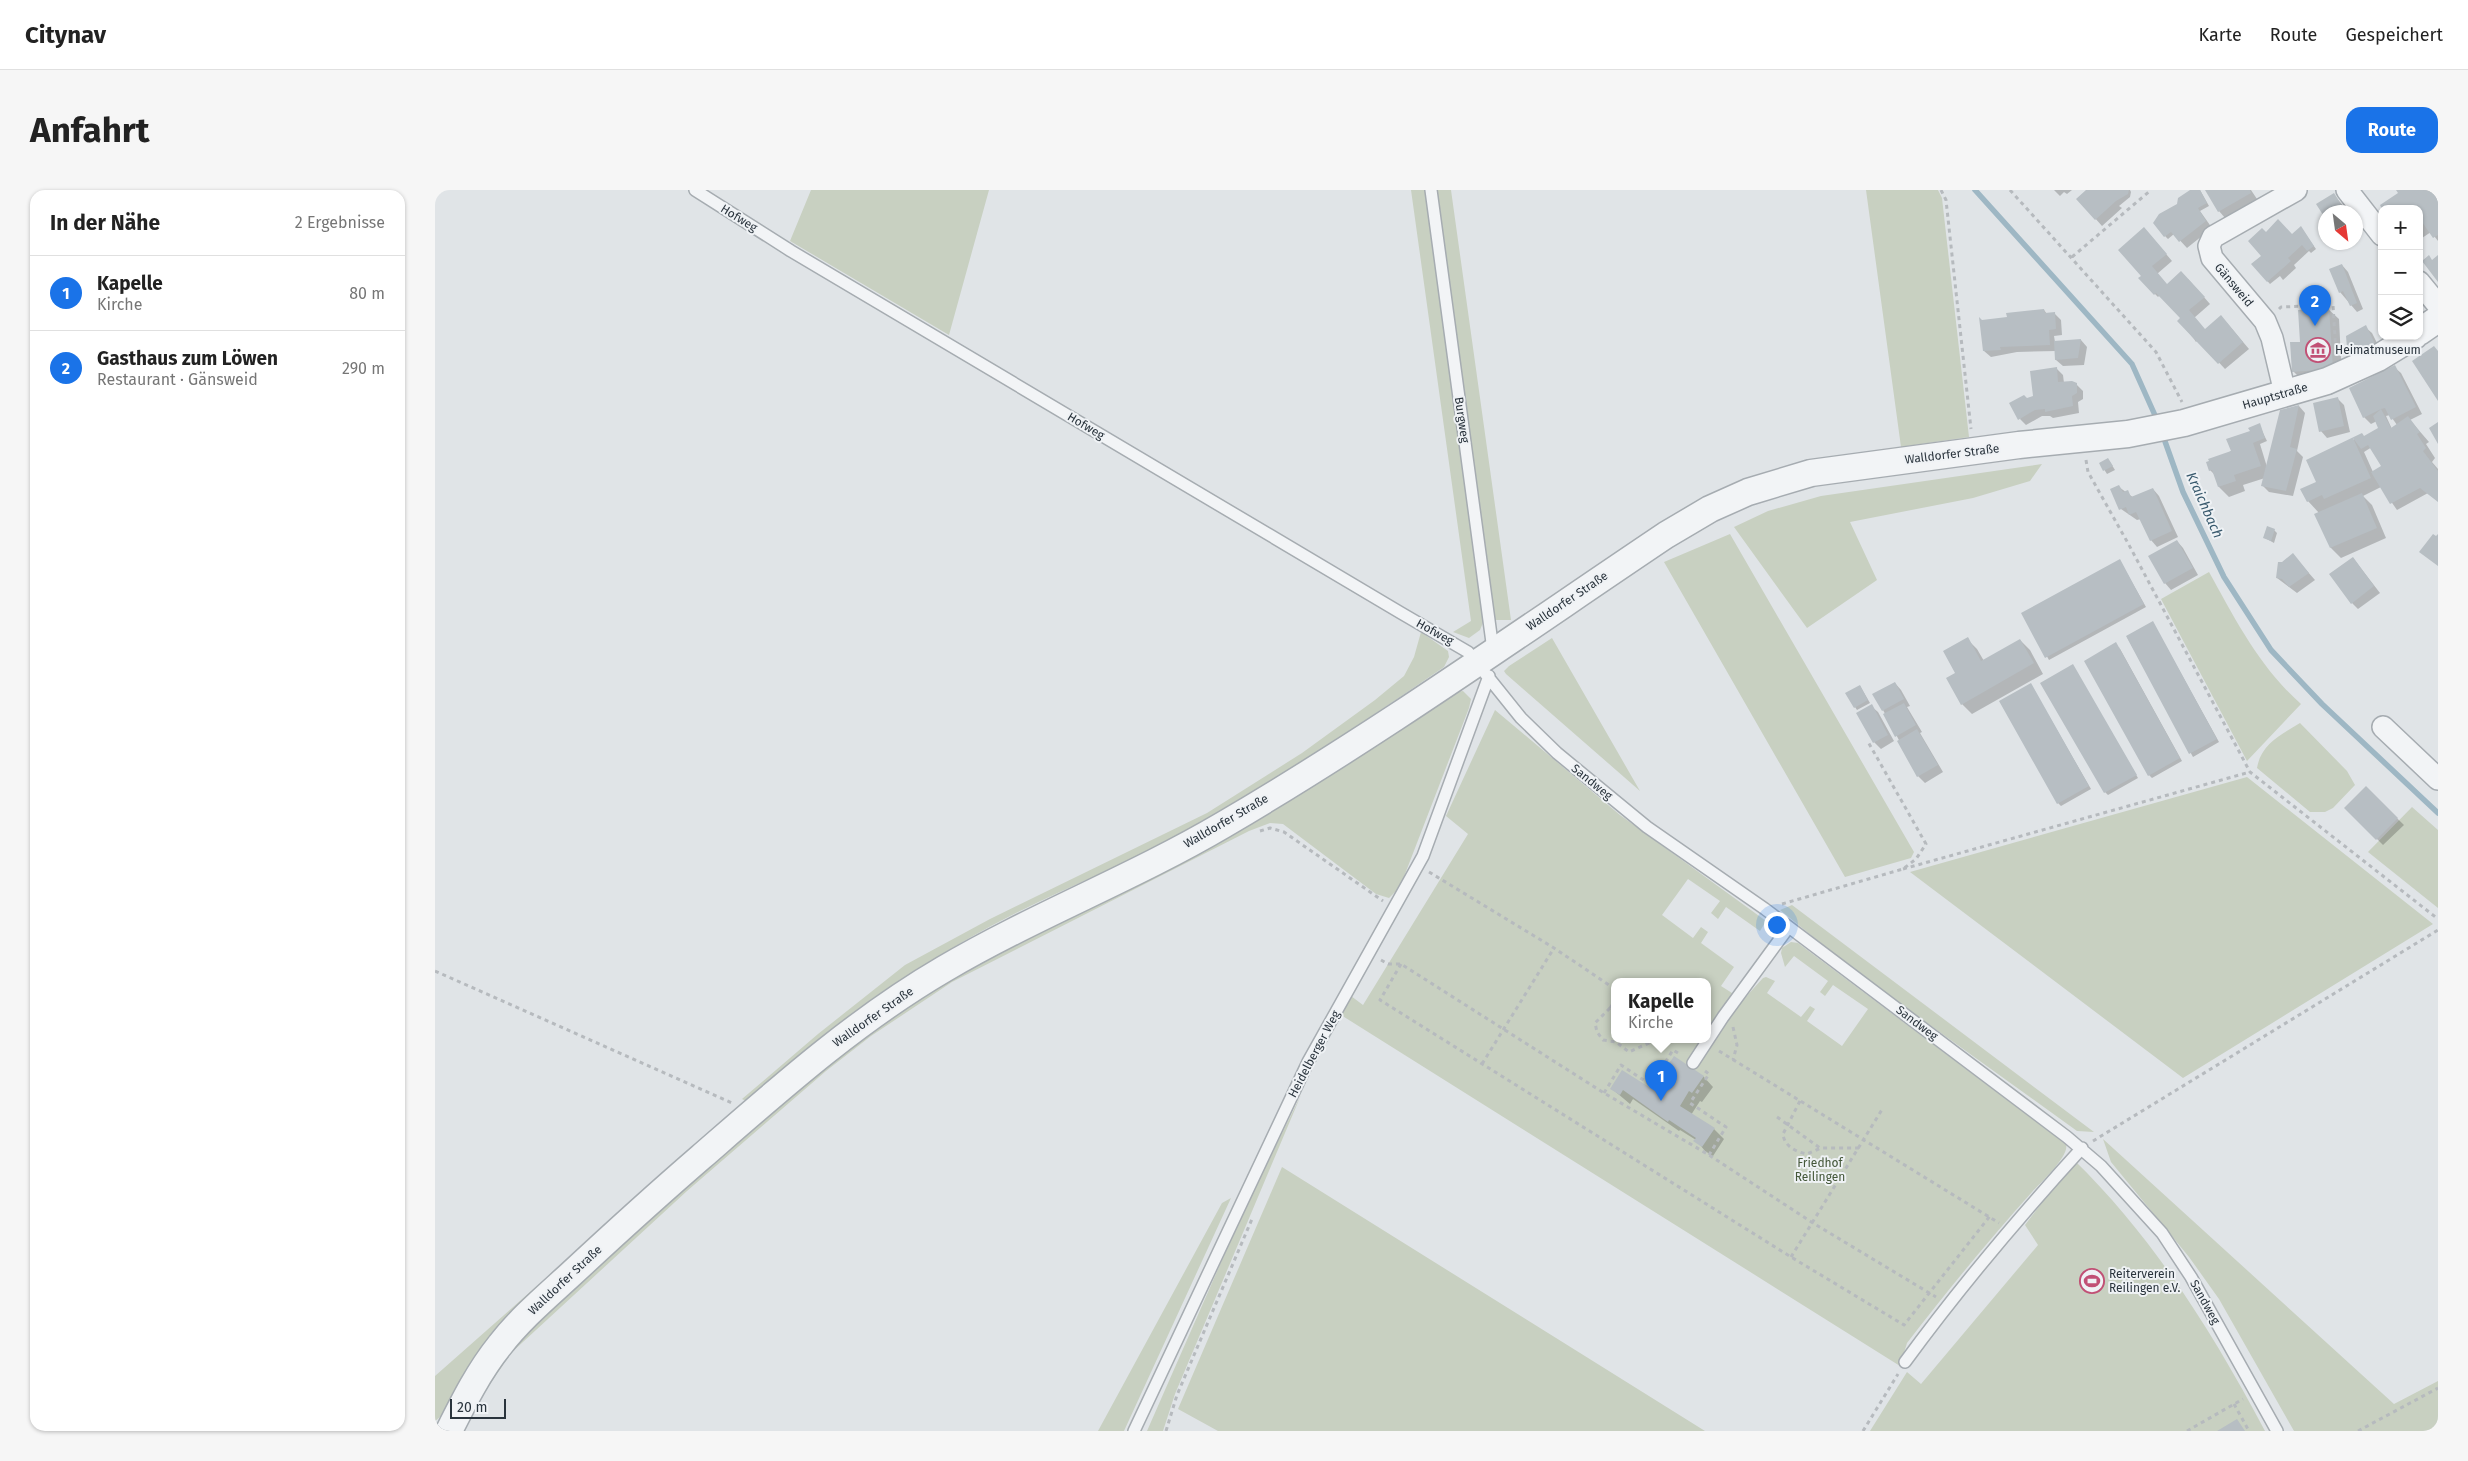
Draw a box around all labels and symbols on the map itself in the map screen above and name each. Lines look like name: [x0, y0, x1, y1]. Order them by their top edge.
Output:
street label: Hofweg: [718, 201, 761, 235]
north arrow: [2318, 205, 2363, 250]
street label: Gänsweid: [2212, 260, 2256, 310]
pin: 2: [2299, 285, 2331, 326]
museum icon: Heimatmuseum: [2305, 337, 2331, 363]
place label: Heimatmuseum: [2335, 343, 2421, 357]
street label: Hauptstraße: [2241, 380, 2309, 412]
street label: Burgweg: [1452, 396, 1472, 445]
street label: Hofweg: [1065, 410, 1108, 443]
street label: Walldorfer Straße: [1904, 441, 2000, 467]
water label: Kraichbach: [2182, 470, 2227, 541]
street label: Walldorfer Straße: [1524, 569, 1610, 633]
street label: Hofweg: [1414, 616, 1457, 648]
street label: Sandweg: [1569, 761, 1616, 803]
street label: Walldorfer Straße: [1181, 791, 1271, 851]
your location: [1764, 912, 1790, 938]
street label: Walldorfer Straße: [830, 984, 916, 1050]
street label: Sandweg: [1893, 1003, 1941, 1044]
street label: Heidelberger Weg: [1285, 1007, 1343, 1100]
pin: 1: [1645, 1060, 1677, 1101]
park label: Friedhof Reilingen: [1795, 1156, 1845, 1184]
street label: Walldorfer Straße: [525, 1242, 605, 1318]
place label: Reiterverein Reilingen e.V.: [2109, 1267, 2181, 1295]
sports icon: Reiterverein Reilingen e.V.: [2079, 1268, 2105, 1294]
street label: Sandweg: [2187, 1277, 2223, 1327]
scale bar: [450, 1396, 506, 1419]

